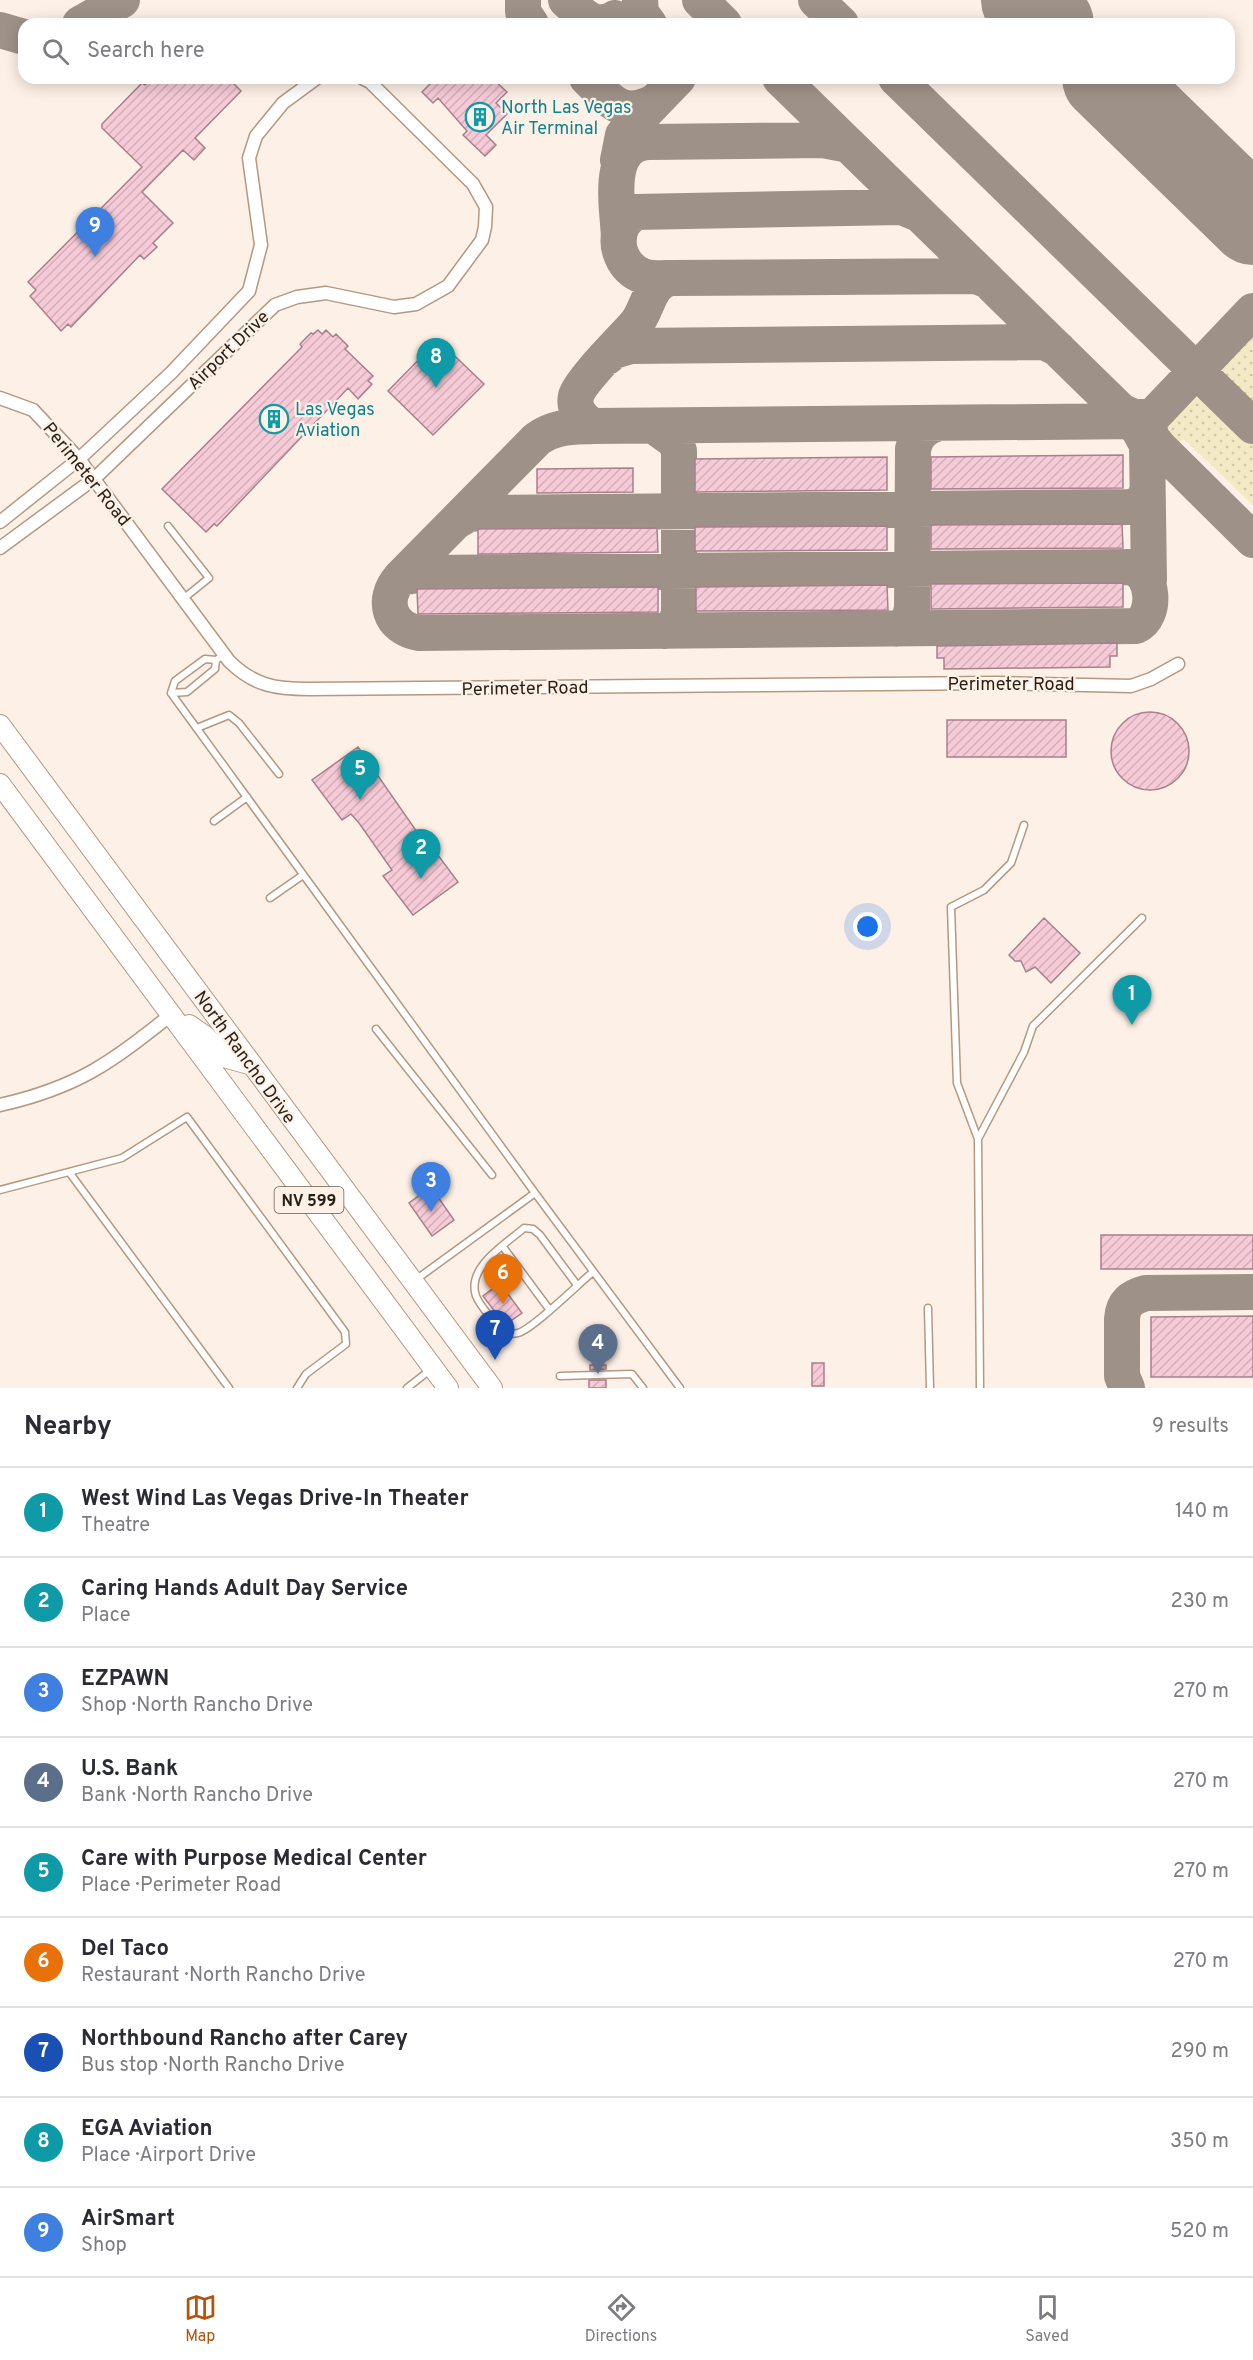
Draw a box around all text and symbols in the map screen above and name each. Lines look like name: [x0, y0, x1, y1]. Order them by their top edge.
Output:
search box: [18, 18, 1235, 84]
icon: search: [39, 35, 72, 68]
text: Search here: [87, 38, 205, 65]
place label: North Las Vegas Air Terminal: [501, 97, 632, 141]
building icon: North Las Vegas Air Terminal: [464, 101, 496, 133]
pin: 9: [76, 208, 115, 257]
street label: Airport Drive: [183, 306, 275, 396]
pin: 8: [416, 338, 456, 388]
place label: Las Vegas Aviation: [295, 399, 375, 443]
building icon: Las Vegas Aviation: [258, 403, 290, 435]
street label: Perimeter Road: [37, 418, 135, 532]
street label: Perimeter Road: [947, 674, 1075, 697]
street label: Perimeter Road: [461, 677, 589, 702]
pin: 5: [340, 750, 380, 800]
pin: 2: [402, 830, 440, 879]
your location: [853, 912, 882, 941]
pin: 1: [1112, 976, 1152, 1025]
street label: North Rancho Drive: [188, 987, 300, 1129]
pin: 3: [412, 1162, 450, 1212]
road number: NV 599: [274, 1187, 344, 1213]
pin: 6: [484, 1254, 522, 1304]
pin: 7: [476, 1310, 514, 1360]
pin: 4: [578, 1324, 618, 1374]
text: Nearby: [24, 1411, 112, 1444]
text: 9 results: [1152, 1414, 1229, 1440]
text: West Wind Las Vegas Drive-In Theater: [81, 1486, 469, 1513]
text: 1: [40, 1499, 48, 1525]
text: 140 m: [1175, 1499, 1229, 1525]
text: Theatre: [81, 1513, 150, 1539]
text: Caring Hands Adult Day Service: [81, 1576, 408, 1603]
text: 2: [37, 1589, 50, 1615]
text: 230 m: [1170, 1589, 1229, 1615]
text: Place: [81, 1603, 131, 1629]
text: EZPAWN: [81, 1666, 169, 1693]
text: 3: [38, 1679, 50, 1705]
text: 270 m: [1173, 1679, 1229, 1705]
text: Shop · North Rancho Drive: [81, 1693, 313, 1719]
text: U.S. Bank: [81, 1756, 178, 1783]
text: 4: [37, 1769, 50, 1795]
text: 270 m: [1173, 1769, 1229, 1795]
text: Bank · North Rancho Drive: [81, 1783, 313, 1809]
text: Care with Purpose Medical Center: [81, 1846, 427, 1873]
text: 5: [37, 1859, 50, 1885]
text: 270 m: [1173, 1859, 1229, 1885]
text: Place · Perimeter Road: [81, 1873, 281, 1899]
text: Del Taco: [81, 1936, 169, 1963]
text: 6: [37, 1949, 50, 1975]
text: 270 m: [1173, 1949, 1229, 1975]
text: Restaurant · North Rancho Drive: [81, 1963, 366, 1989]
text: Northbound Rancho after Carey: [81, 2026, 408, 2053]
text: 7: [38, 2039, 49, 2065]
text: 290 m: [1171, 2039, 1229, 2065]
text: Bus stop · North Rancho Drive: [81, 2053, 344, 2079]
text: EGA Aviation: [81, 2116, 213, 2143]
text: 8: [37, 2129, 50, 2155]
text: 350 m: [1170, 2129, 1229, 2155]
text: Place · Airport Drive: [81, 2143, 256, 2169]
text: AirSmart: [81, 2206, 175, 2233]
text: 9: [37, 2219, 50, 2245]
text: 520 m: [1170, 2219, 1229, 2245]
text: Shop: [81, 2233, 127, 2259]
tab: Map: [184, 2291, 217, 2347]
tab: Directions: [585, 2291, 657, 2347]
tab: Saved: [1025, 2291, 1069, 2347]

